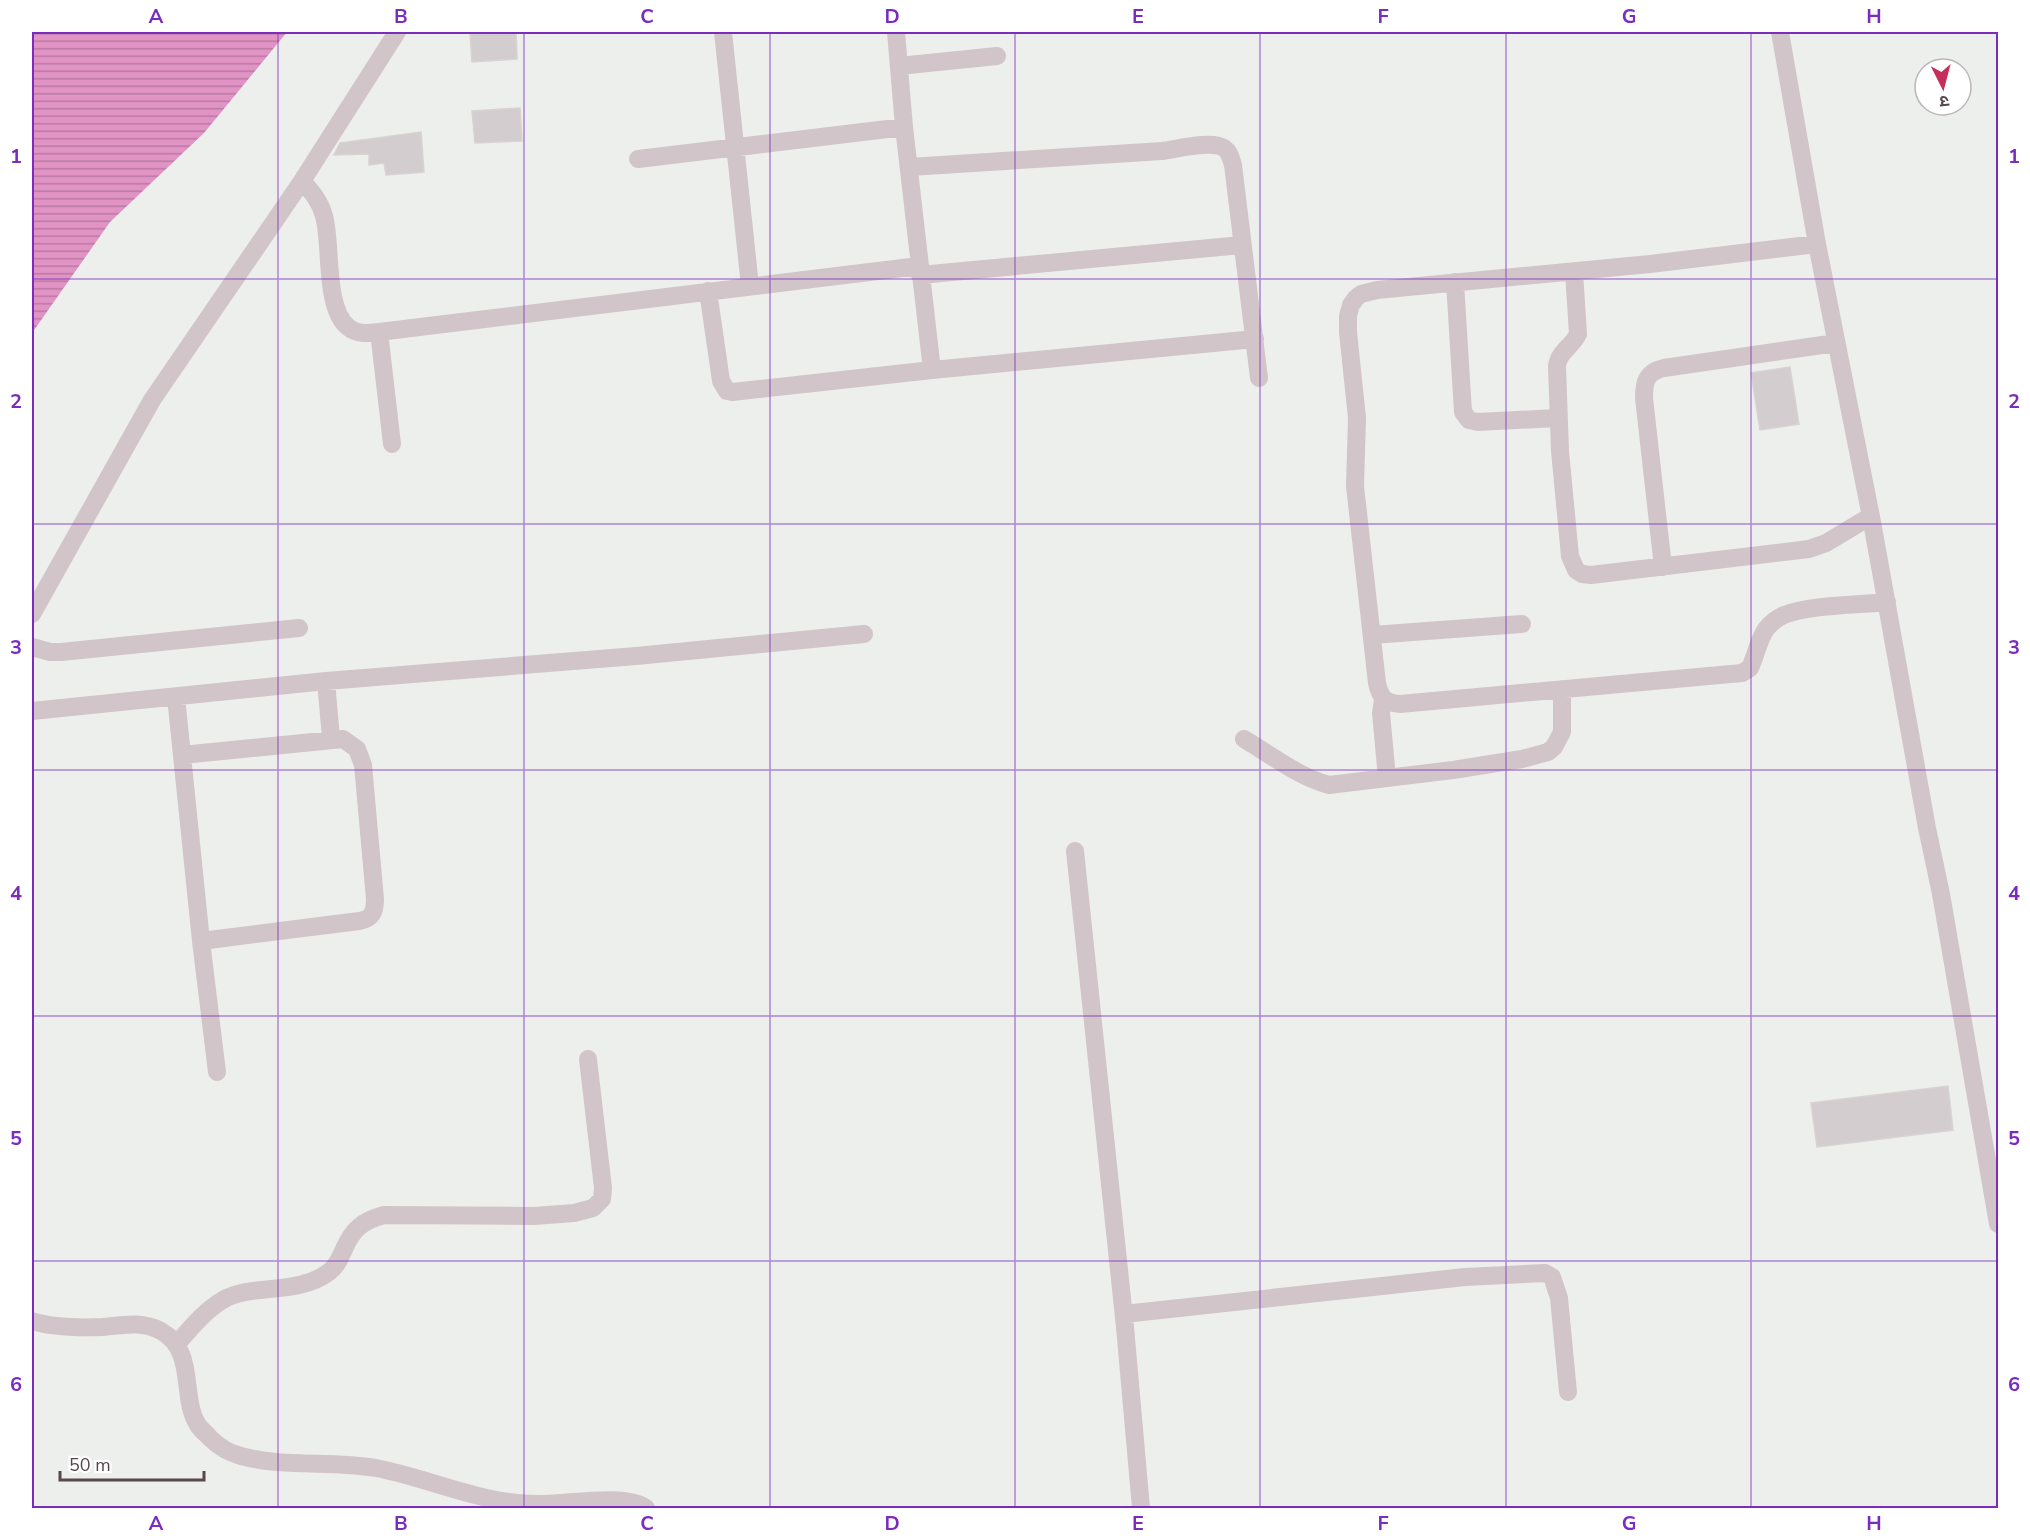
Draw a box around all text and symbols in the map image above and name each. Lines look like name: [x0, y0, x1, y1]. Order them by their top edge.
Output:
text: A: [149, 3, 164, 30]
text: B: [394, 3, 408, 30]
text: C: [640, 3, 654, 30]
text: D: [884, 3, 900, 30]
text: E: [1132, 3, 1144, 30]
text: F: [1377, 3, 1389, 30]
text: G: [1622, 3, 1636, 30]
text: H: [1866, 3, 1882, 30]
north arrow: [1913, 57, 1973, 117]
text: उ: [1938, 89, 1950, 112]
text: 1: [10, 143, 22, 170]
text: 1: [2008, 143, 2020, 170]
text: 2: [10, 388, 22, 415]
text: 2: [2008, 388, 2020, 415]
text: 3: [10, 634, 22, 661]
text: 3: [2008, 634, 2020, 661]
text: 4: [10, 880, 22, 907]
text: 4: [2008, 880, 2020, 907]
text: 5: [10, 1125, 22, 1152]
text: 5: [2008, 1125, 2020, 1152]
text: 6: [10, 1371, 22, 1398]
text: 6: [2008, 1371, 2020, 1398]
scale bar: [60, 1444, 204, 1482]
text: 50 m: [69, 1453, 111, 1477]
text: A: [149, 1510, 164, 1537]
text: B: [394, 1510, 408, 1537]
text: C: [640, 1510, 654, 1537]
text: D: [884, 1510, 900, 1537]
text: E: [1132, 1510, 1144, 1537]
text: F: [1377, 1510, 1389, 1537]
text: G: [1622, 1510, 1636, 1537]
text: H: [1866, 1510, 1882, 1537]

